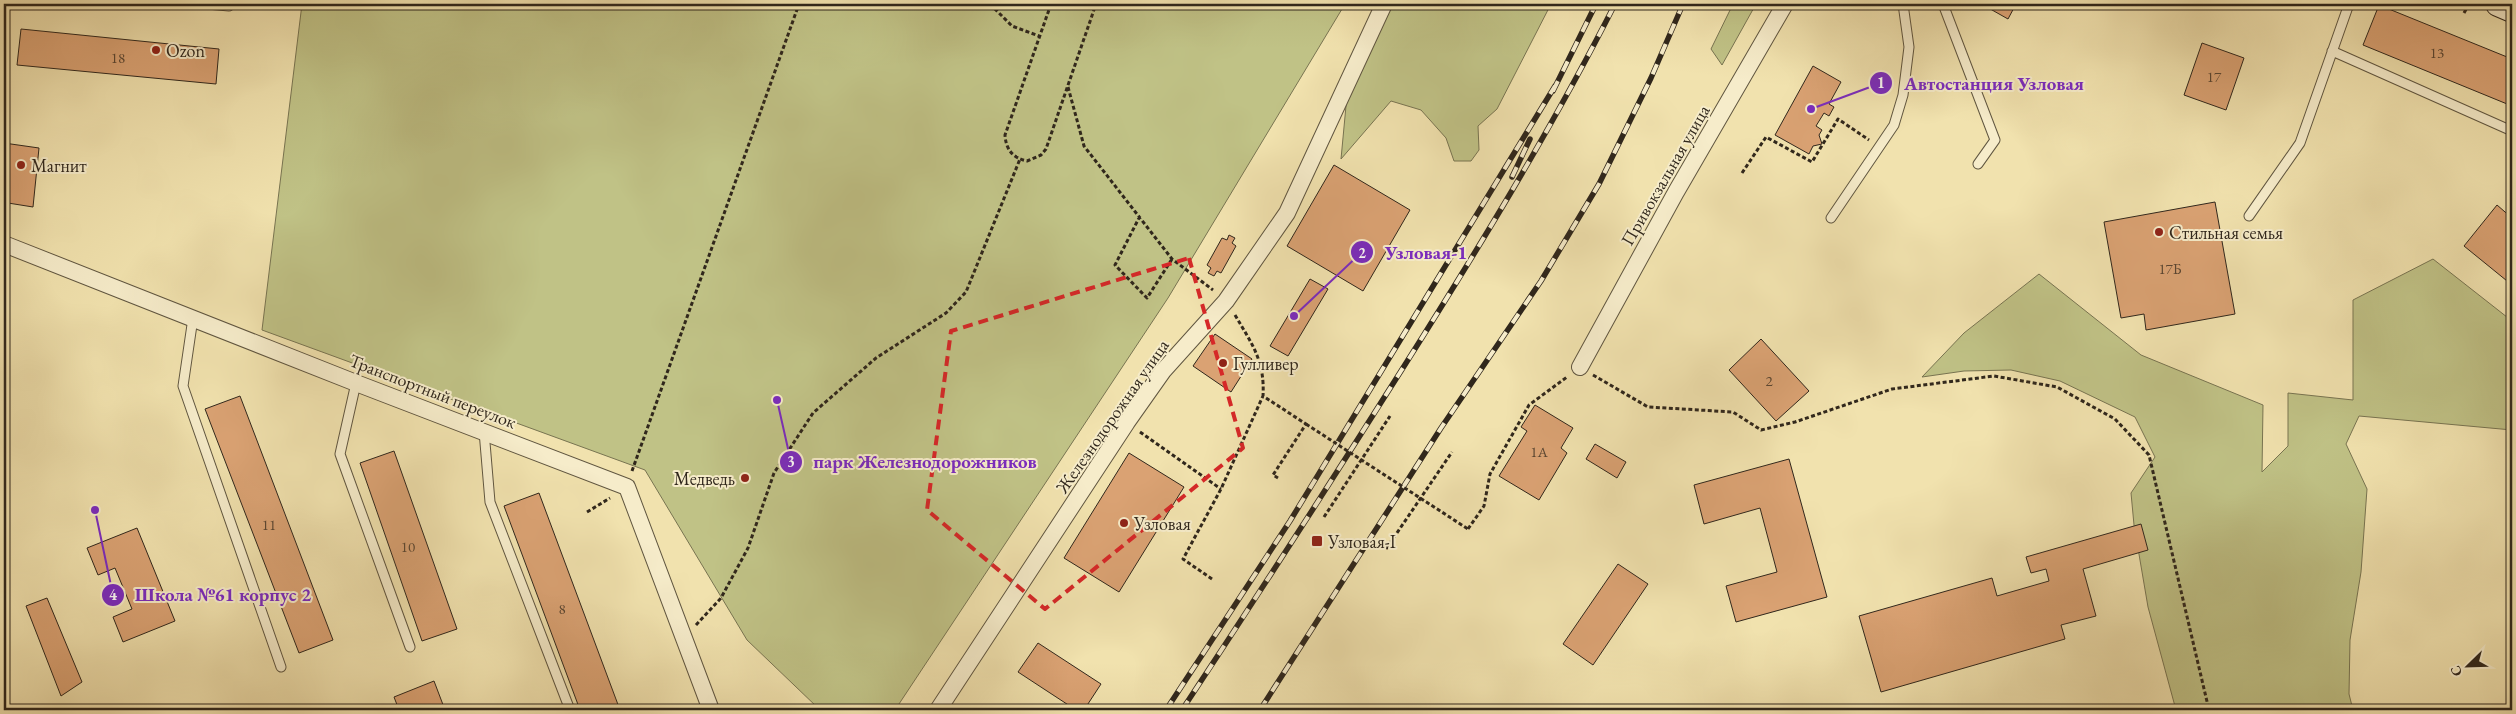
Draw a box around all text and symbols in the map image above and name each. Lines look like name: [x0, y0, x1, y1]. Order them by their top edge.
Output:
place label: Ozon: [166, 39, 205, 62]
house number: 13: [2430, 43, 2444, 62]
marker: Ozon: [150, 44, 162, 56]
house number: 18: [111, 48, 125, 67]
callout: Автостанция Узловая: [1869, 66, 2094, 100]
house number: 17: [2207, 67, 2222, 86]
text: Автостанция Узловая: [1903, 71, 2084, 96]
text: 1: [1877, 73, 1885, 92]
street label: Привокзальная улица: [1615, 100, 1715, 249]
place label: Магнит: [31, 154, 87, 177]
marker: Магнит: [15, 159, 27, 171]
place label: Стильная семья: [2169, 221, 2283, 244]
marker: Стильная семья: [2153, 226, 2165, 238]
callout: Узловая-1: [1350, 235, 1477, 269]
text: Узловая-1: [1384, 240, 1467, 265]
text: 2: [1358, 243, 1366, 262]
house number: 17Б: [2158, 259, 2182, 278]
street label: Железнодорожная улица: [1050, 334, 1174, 498]
street label: Транспортный переулок: [346, 349, 520, 434]
place label: Гулливер: [1233, 352, 1299, 375]
marker: Гулливер: [1217, 357, 1229, 369]
house number: 2: [1765, 371, 1773, 390]
house number: 1А: [1530, 442, 1548, 461]
callout: парк Железнодорожников: [778, 445, 1047, 479]
text: парк Железнодорожников: [813, 449, 1037, 474]
text: 3: [787, 452, 795, 471]
place label: Медведь: [674, 467, 735, 490]
marker: Медведь: [739, 472, 751, 484]
place label: Узловая: [1133, 512, 1191, 535]
house number: 11: [262, 515, 276, 534]
marker: Узловая: [1118, 517, 1130, 529]
place label: Узловая-I: [1327, 530, 1396, 553]
marker: Узловая-I: [1310, 534, 1324, 548]
house number: 10: [401, 537, 415, 556]
callout: Школа №61 корпус 2: [100, 578, 321, 612]
text: Школа №61 корпус 2: [135, 582, 311, 607]
text: 4: [109, 585, 118, 604]
house number: 8: [558, 599, 566, 618]
north arrow: [2444, 642, 2494, 692]
text: С: [2446, 663, 2466, 679]

